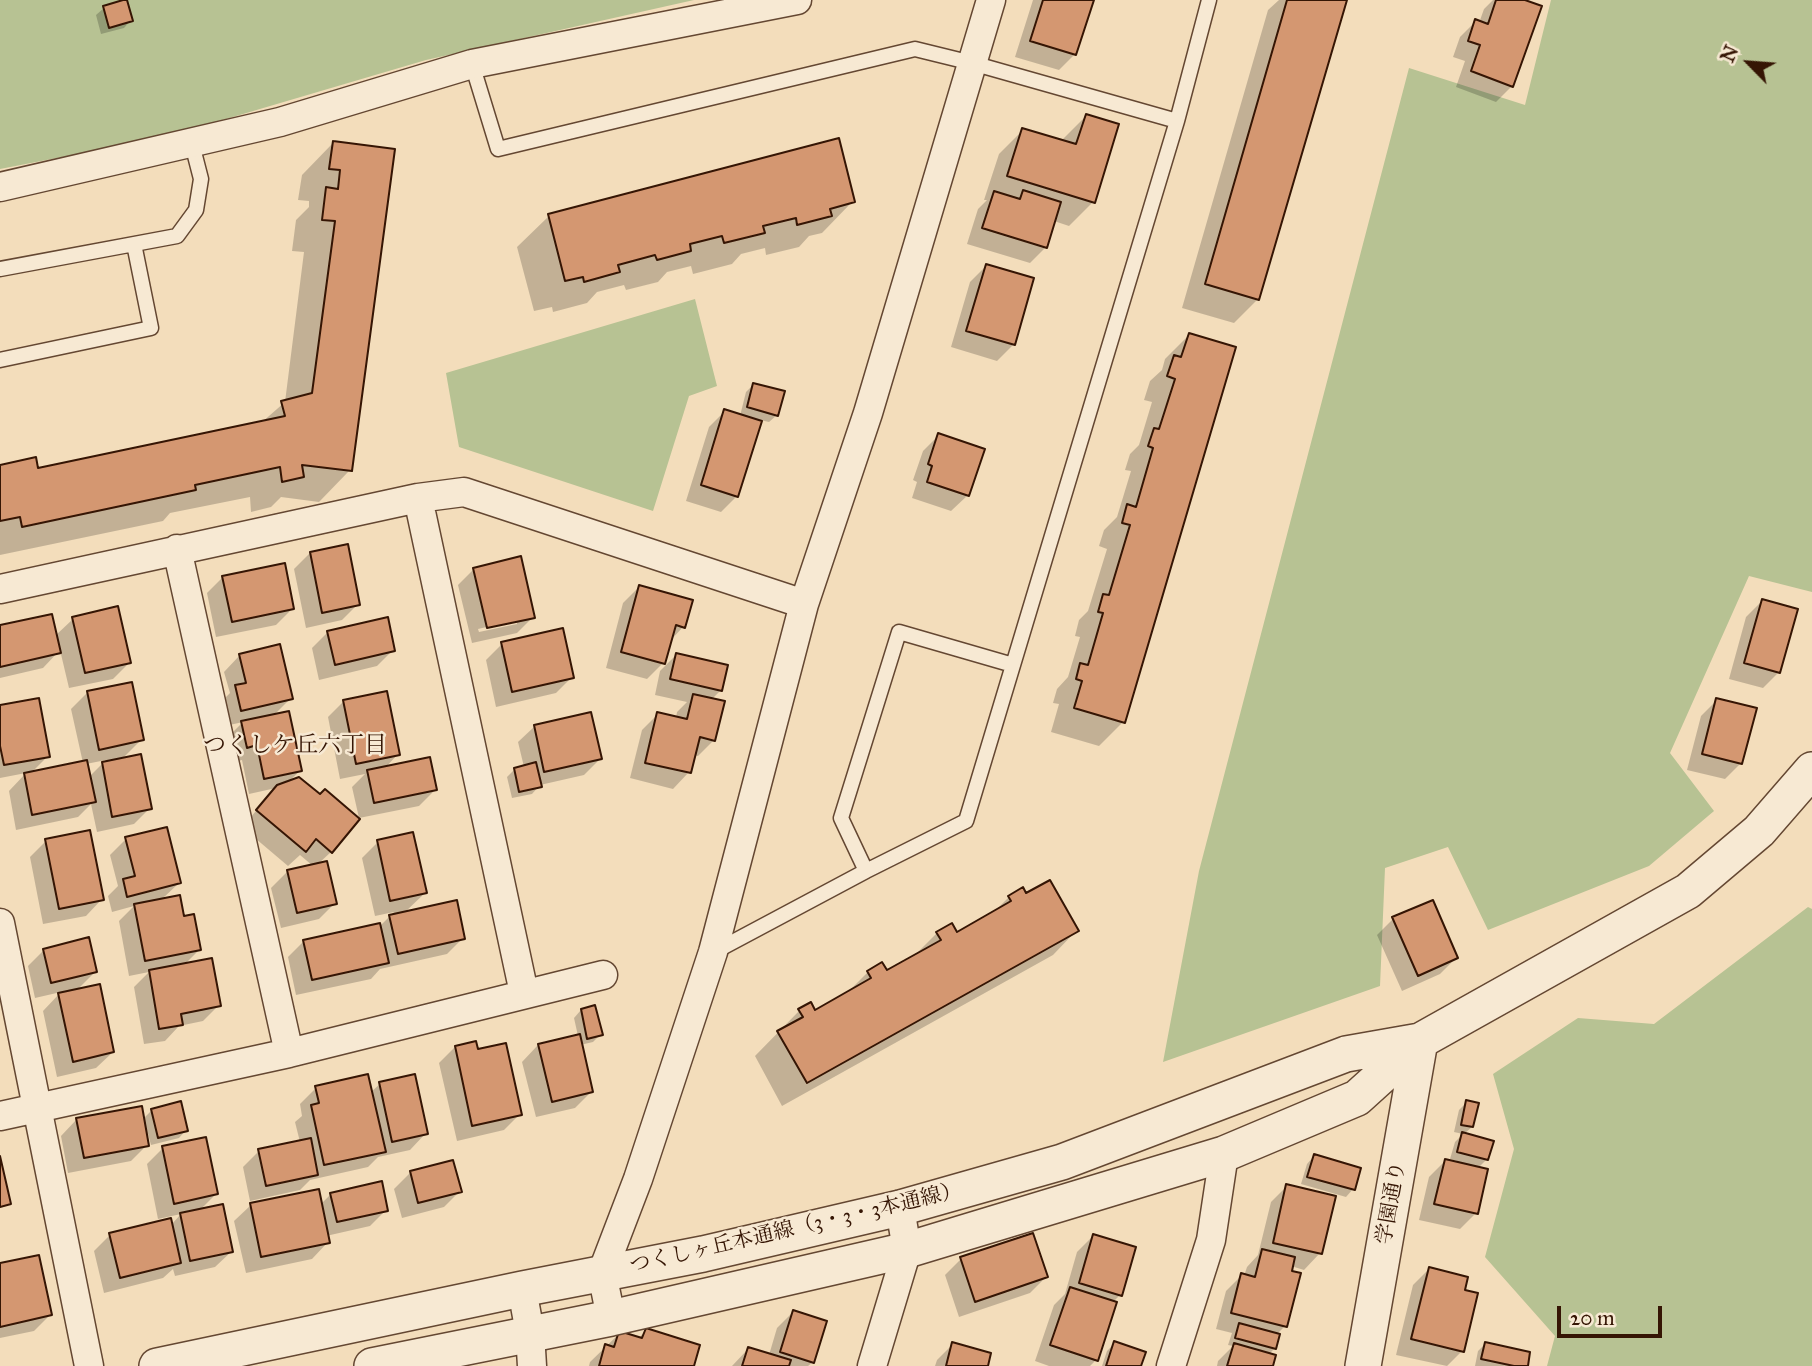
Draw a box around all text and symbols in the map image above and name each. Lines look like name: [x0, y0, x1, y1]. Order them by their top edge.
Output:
north arrow: [1714, 28, 1784, 98]
text: N: [1716, 42, 1743, 66]
district label: つくしケ丘六丁目: [203, 732, 387, 760]
street label: 学園通り: [1372, 1159, 1412, 1247]
street label: つくしヶ丘本通線（3・3・3本通線）: [627, 1178, 965, 1280]
scale bar: [1560, 1292, 1665, 1336]
text: 20 m: [1570, 1305, 1615, 1331]

